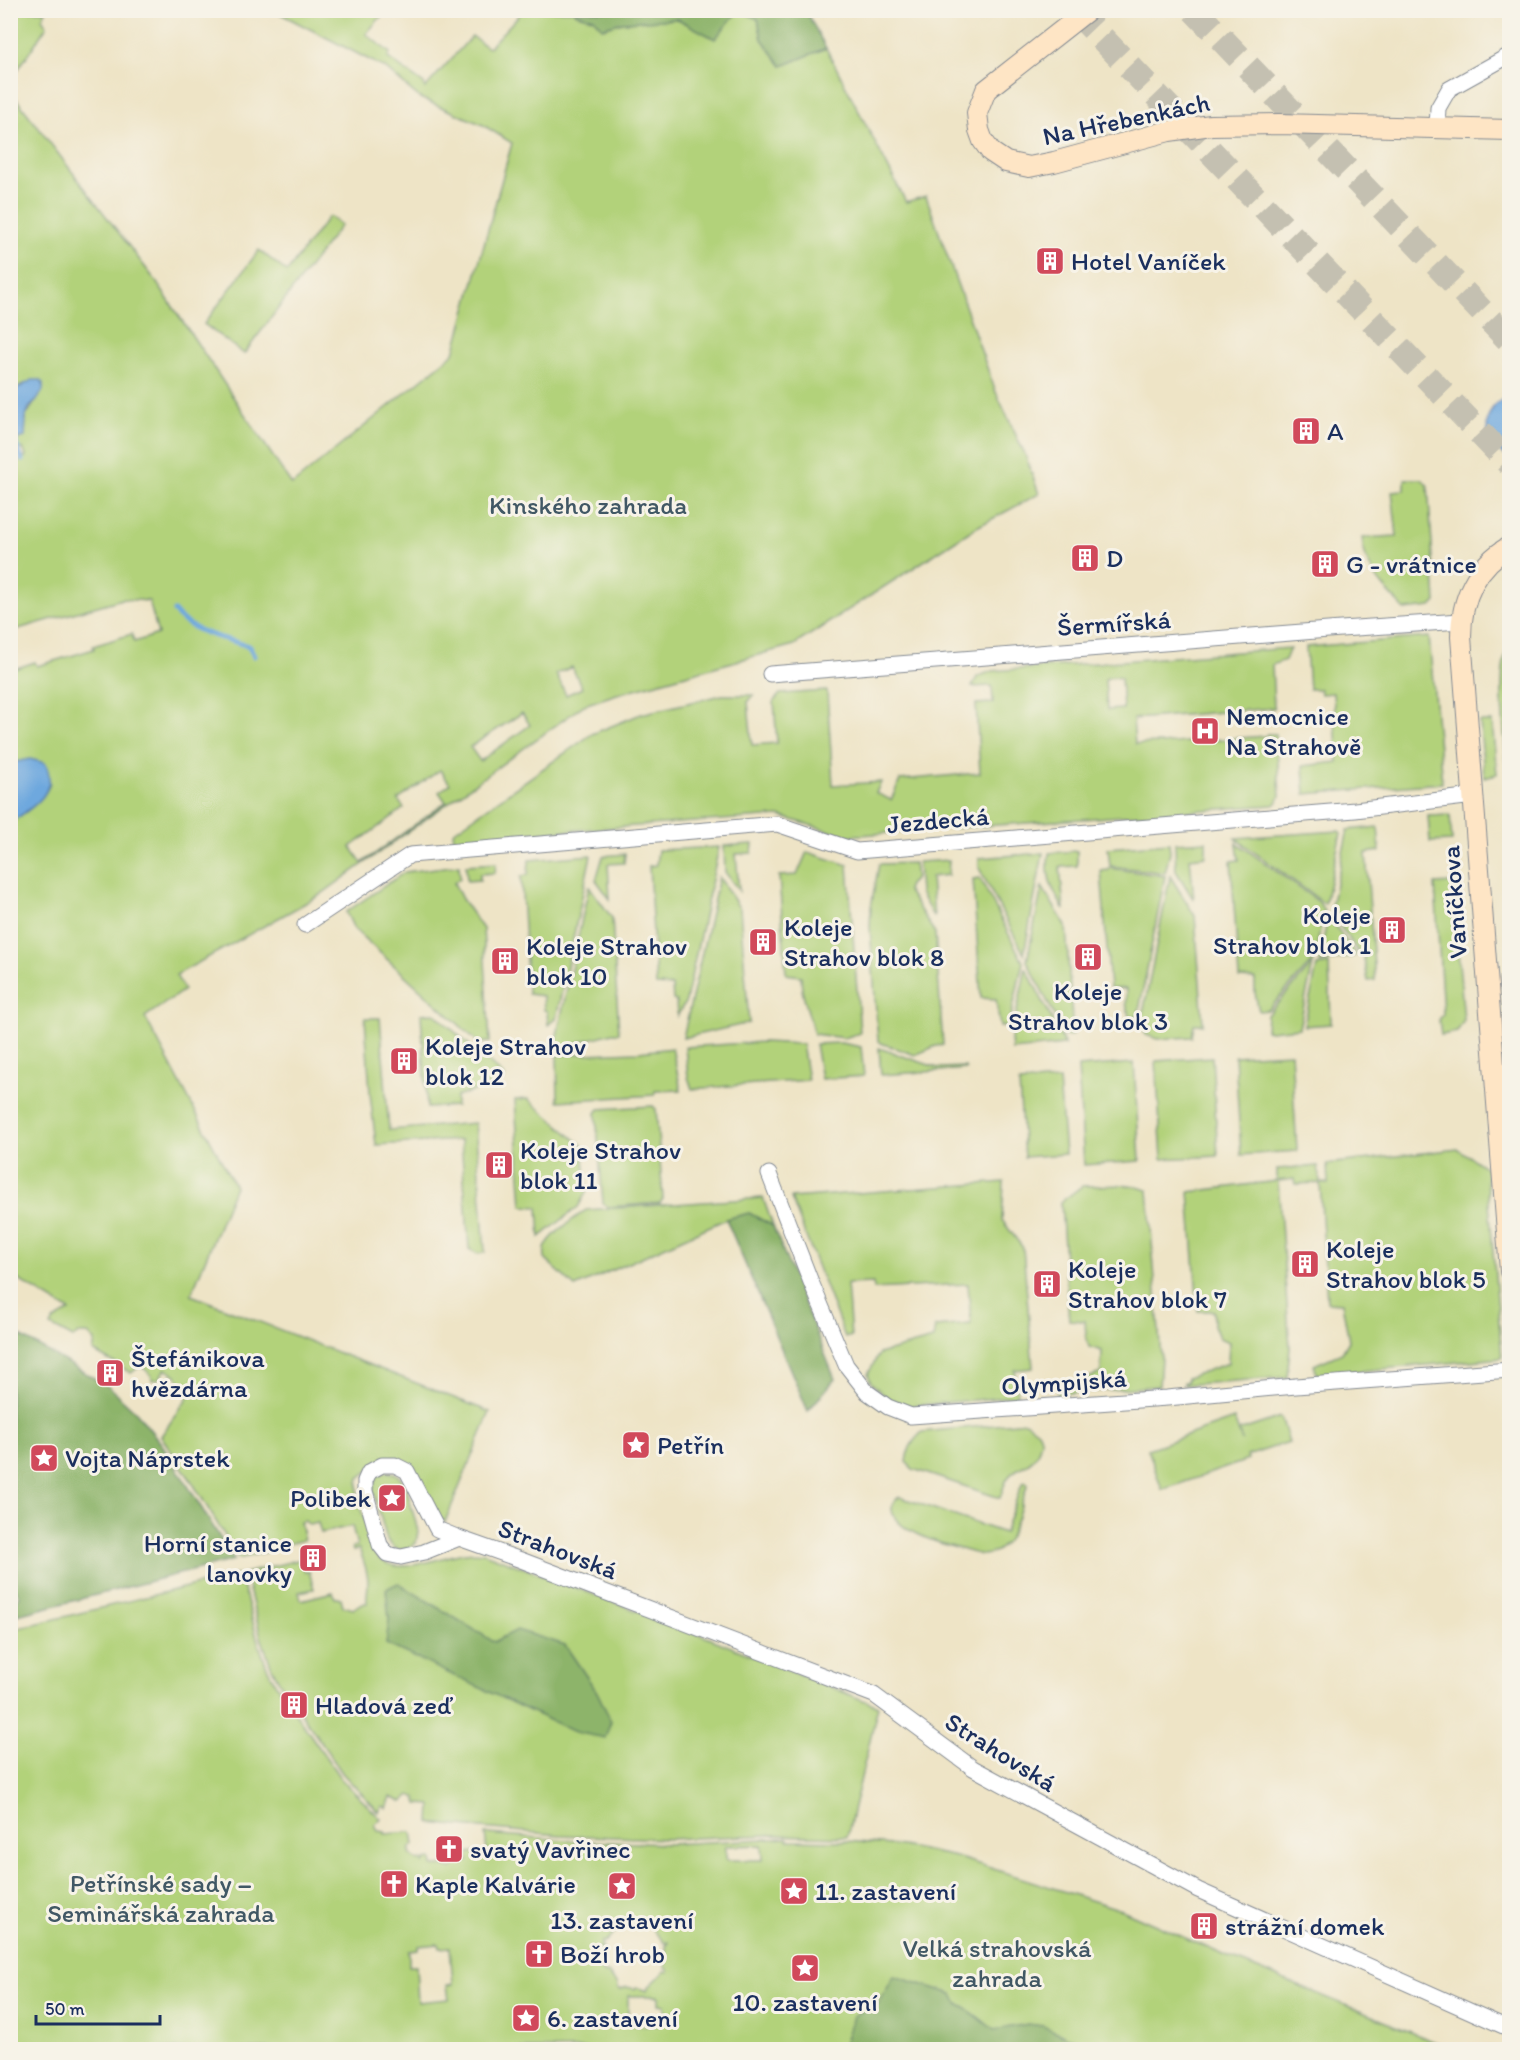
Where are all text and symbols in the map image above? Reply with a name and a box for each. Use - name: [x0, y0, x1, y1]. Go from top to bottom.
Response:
- street label: Na Hřebenkách: [1040, 86, 1212, 152]
- building icon: Hotel Vaníček: [1034, 245, 1066, 277]
- place label: Hotel Vaníček: [1071, 245, 1226, 277]
- building icon: A: [1290, 415, 1322, 447]
- place label: A: [1327, 415, 1344, 447]
- park label: Kinského zahrada: [489, 489, 687, 521]
- building icon: D: [1069, 542, 1101, 574]
- place label: D: [1106, 542, 1123, 574]
- building icon: G - vrátnice: [1309, 548, 1341, 580]
- place label: G - vrátnice: [1346, 548, 1477, 580]
- street label: Šermířská: [1056, 603, 1172, 643]
- place label: Nemocnice Na Strahově: [1226, 700, 1361, 762]
- hospital icon: Nemocnice Na Strahově: [1189, 715, 1221, 747]
- street label: Jezdecká: [886, 800, 991, 840]
- street label: Vaníčkova: [1434, 844, 1474, 960]
- place label: Koleje Strahov blok 1: [1213, 899, 1371, 961]
- place label: Koleje Strahov blok 8: [784, 911, 944, 973]
- building icon: Koleje Strahov blok 1: [1376, 914, 1408, 946]
- building icon: Koleje Strahov blok 8: [747, 926, 779, 958]
- place label: Koleje Strahov blok 10: [526, 930, 687, 992]
- building icon: Koleje Strahov blok 3: [1072, 941, 1104, 973]
- building icon: Koleje Strahov blok 10: [489, 945, 521, 977]
- place label: Koleje Strahov blok 3: [1008, 975, 1168, 1037]
- place label: Koleje Strahov blok 12: [425, 1030, 586, 1092]
- building icon: Koleje Strahov blok 12: [388, 1045, 420, 1077]
- place label: Koleje Strahov blok 11: [520, 1134, 681, 1196]
- building icon: Koleje Strahov blok 11: [483, 1149, 515, 1181]
- place label: Koleje Strahov blok 5: [1326, 1233, 1486, 1295]
- building icon: Koleje Strahov blok 5: [1289, 1248, 1321, 1280]
- place label: Koleje Strahov blok 7: [1068, 1253, 1227, 1315]
- building icon: Koleje Strahov blok 7: [1031, 1268, 1063, 1300]
- place label: Štefánikova hvězdárna: [131, 1342, 265, 1404]
- building icon: Štefánikova hvězdárna: [94, 1357, 126, 1389]
- street label: Olympijská: [1000, 1362, 1128, 1402]
- place icon: Petřín: [620, 1429, 652, 1461]
- place label: Petřín: [657, 1429, 724, 1461]
- place icon: Vojta Náprstek: [28, 1442, 60, 1474]
- place label: Vojta Náprstek: [65, 1442, 230, 1474]
- place label: Polibek: [290, 1482, 372, 1514]
- place icon: Polibek: [376, 1482, 408, 1514]
- street label: Strahovská: [494, 1512, 623, 1587]
- place label: Horní stanice lanovky: [144, 1527, 292, 1589]
- building icon: Horní stanice lanovky: [297, 1542, 329, 1574]
- building icon: Hladová zeď: [278, 1689, 310, 1721]
- place label: Hladová zeď: [315, 1689, 454, 1721]
- street label: Strahovská: [939, 1705, 1063, 1799]
- church icon: svatý Vavřinec: [433, 1833, 465, 1865]
- place label: svatý Vavřinec: [470, 1833, 631, 1865]
- park label: Petřínské sady – Seminářská zahrada: [47, 1867, 275, 1929]
- church icon: Kaple Kalvárie: [378, 1868, 410, 1900]
- place label: Kaple Kalvárie: [415, 1868, 576, 1900]
- place icon: 13. zastavení: [606, 1870, 638, 1902]
- place icon: 11. zastavení: [778, 1875, 810, 1907]
- place label: 11. zastavení: [815, 1875, 957, 1907]
- place label: 13. zastavení: [550, 1904, 694, 1936]
- building icon: strážní domek: [1188, 1910, 1220, 1942]
- place label: strážní domek: [1225, 1910, 1385, 1942]
- park label: Velká strahovská zahrada: [902, 1932, 1092, 1994]
- church icon: Boží hrob: [523, 1938, 555, 1970]
- place label: Boží hrob: [560, 1938, 665, 1970]
- place icon: 10. zastavení: [789, 1952, 821, 1984]
- place label: 10. zastavení: [732, 1986, 878, 2018]
- scale bar: [36, 1988, 160, 2026]
- text: 50 m: [45, 1998, 85, 2020]
- place icon: 6. zastavení: [510, 2002, 542, 2034]
- place label: 6. zastavení: [547, 2002, 678, 2034]

